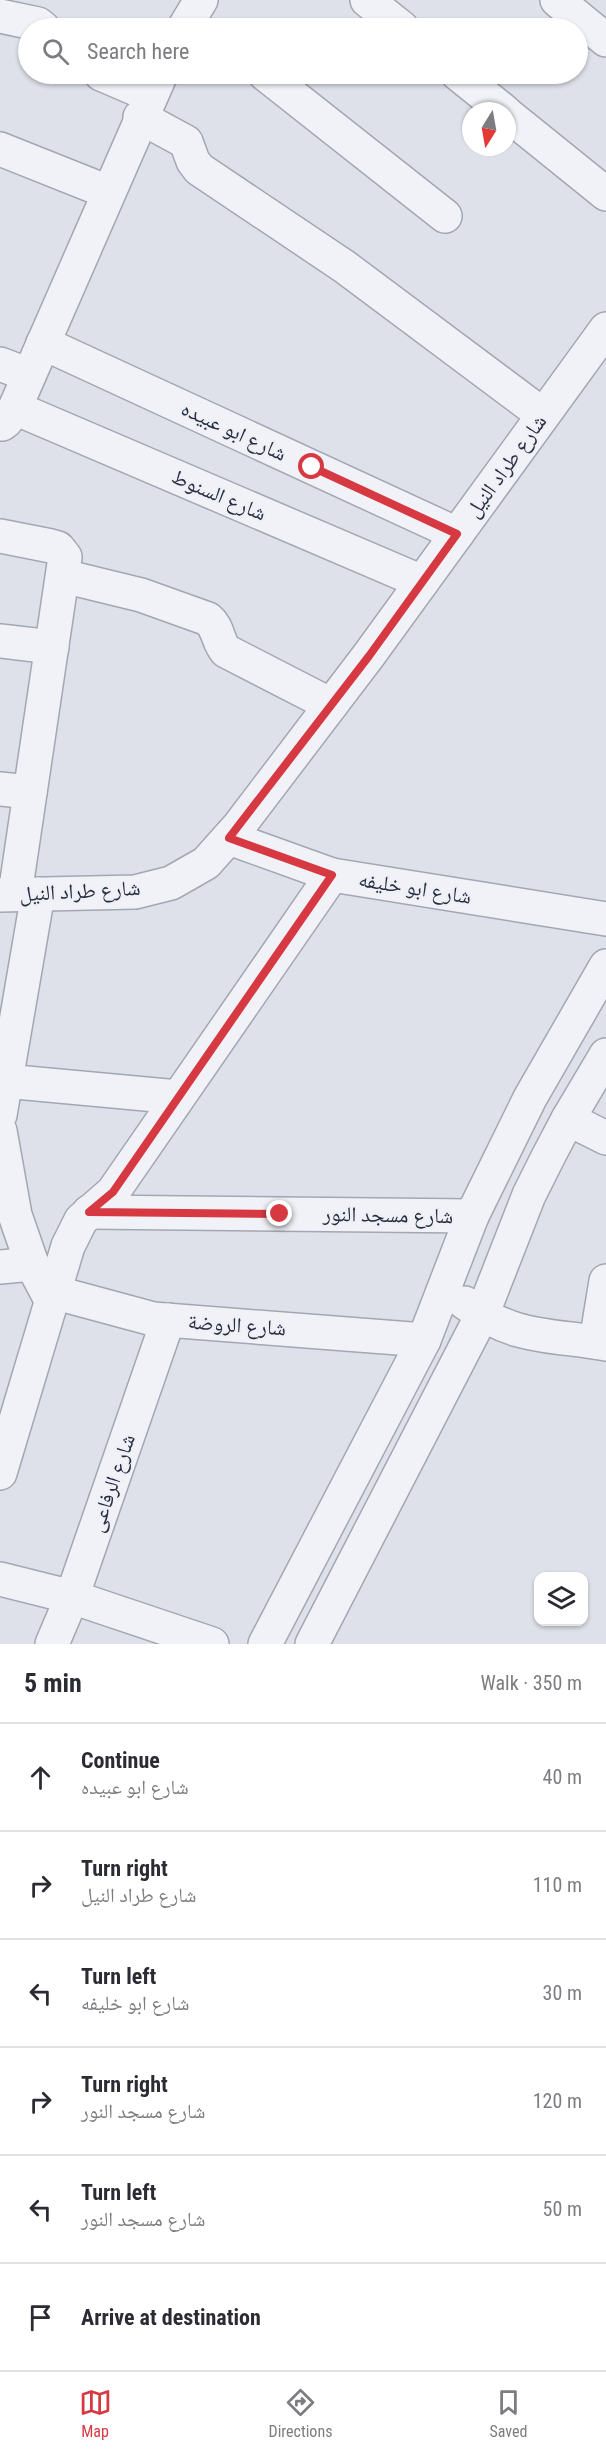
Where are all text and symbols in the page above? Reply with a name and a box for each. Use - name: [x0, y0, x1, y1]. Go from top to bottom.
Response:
- search box: [18, 18, 588, 84]
- icon: search: [39, 35, 72, 68]
- text: Search here: [87, 39, 189, 64]
- north arrow: [462, 102, 516, 156]
- street label: شارع ابو عبيده: [177, 396, 290, 467]
- street label: شارع طراد النيل: [461, 410, 552, 523]
- route start: [298, 453, 324, 479]
- street label: شارع السنوط: [168, 464, 270, 527]
- street label: شارع ابو خليفه: [357, 867, 473, 910]
- street label: شارع طراد النيل: [19, 876, 141, 907]
- route end: [266, 1200, 292, 1226]
- street label: شارع مسجد النور: [322, 1202, 453, 1229]
- street label: شارع الروضة: [187, 1310, 287, 1341]
- street label: شارع الرفاعى: [84, 1431, 141, 1535]
- map controls: [534, 1572, 588, 1626]
- button: layers: [534, 1572, 588, 1626]
- text: 5 min: [24, 1668, 82, 1698]
- text: Walk · 350 m: [481, 1671, 582, 1695]
- text: Continue: [81, 1748, 160, 1773]
- icon: ahead: [24, 1761, 57, 1794]
- text: 40 m: [543, 1765, 582, 1789]
- text: شارع ابو عبيده: [81, 1775, 189, 1799]
- text: Turn right: [81, 1856, 168, 1881]
- icon: right: [24, 1869, 57, 1902]
- text: 110 m: [533, 1873, 582, 1897]
- text: شارع طراد النيل: [81, 1883, 196, 1907]
- text: Turn left: [81, 1964, 156, 1989]
- icon: left: [24, 1977, 57, 2010]
- text: 30 m: [543, 1981, 582, 2005]
- text: شارع ابو خليفه: [81, 1991, 189, 2015]
- text: Turn right: [81, 2072, 168, 2097]
- icon: right: [24, 2085, 57, 2118]
- text: 120 m: [533, 2089, 582, 2113]
- text: شارع مسجد النور: [81, 2099, 205, 2123]
- text: Turn left: [81, 2180, 156, 2205]
- icon: left: [24, 2193, 57, 2226]
- text: 50 m: [543, 2197, 582, 2221]
- text: شارع مسجد النور: [81, 2207, 205, 2231]
- icon: arrive: [24, 2301, 57, 2334]
- text: Arrive at destination: [81, 2305, 261, 2330]
- tab: Map: [79, 2386, 112, 2441]
- tab: Directions: [269, 2386, 332, 2441]
- tab: Saved: [489, 2386, 527, 2441]

